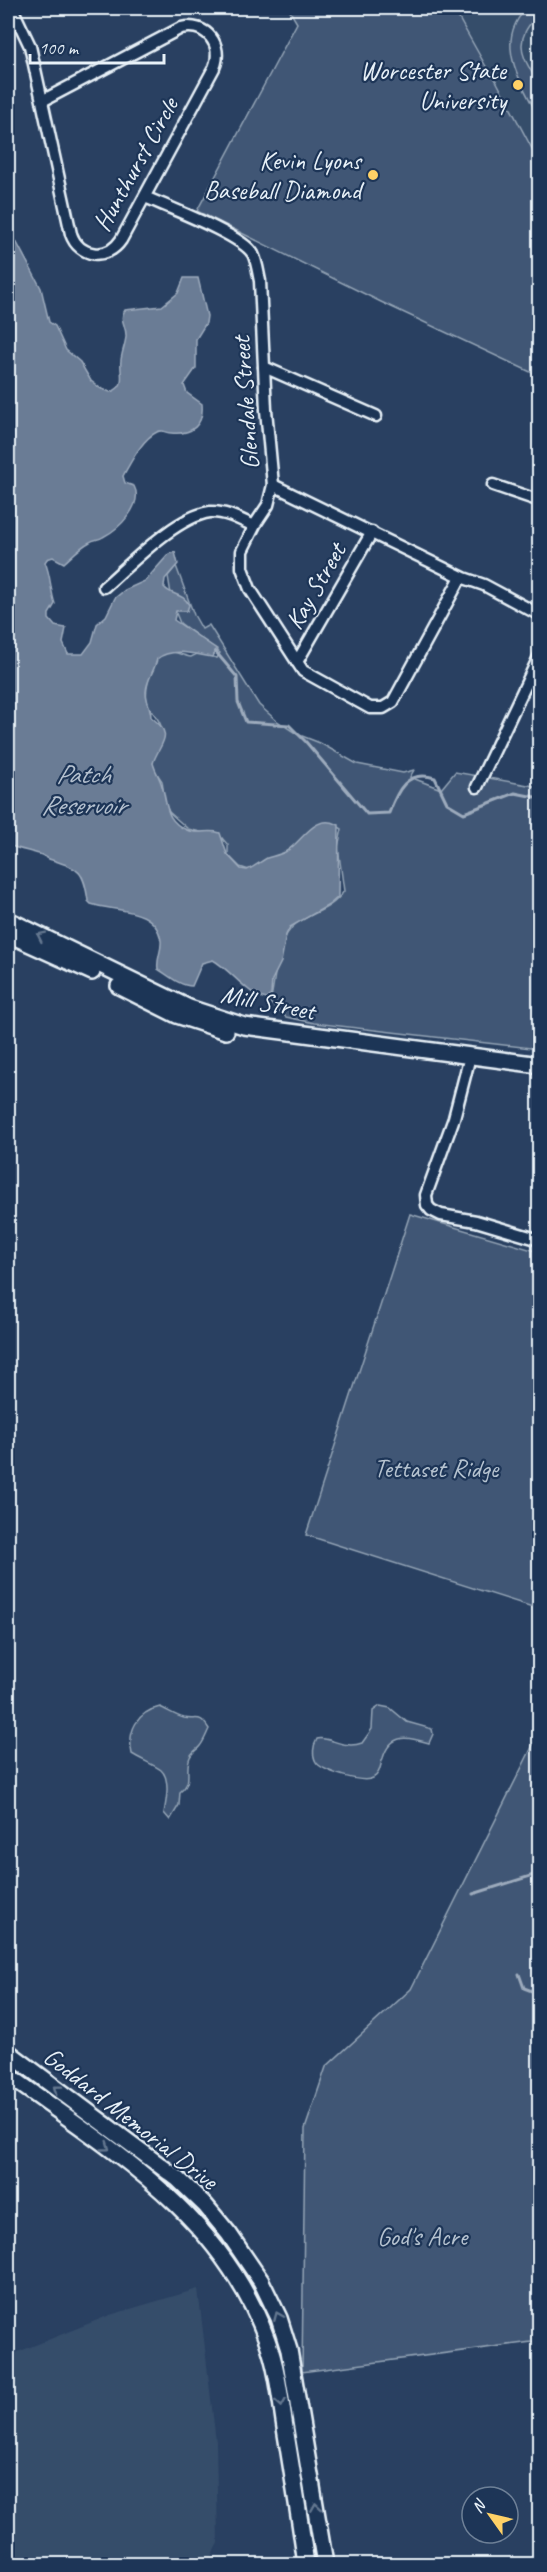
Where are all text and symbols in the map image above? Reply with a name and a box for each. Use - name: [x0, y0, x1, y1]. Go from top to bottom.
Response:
- scale bar: [30, 27, 164, 65]
- text: 100 m: [39, 37, 80, 59]
- place label: Worcester State University: [360, 54, 508, 117]
- marker: Worcester State University: [511, 78, 525, 92]
- street label: Hunthurst Circle: [85, 89, 187, 237]
- place label: Kevin Lyons Baseball Diamond: [204, 144, 365, 207]
- marker: Kevin Lyons Baseball Diamond: [366, 168, 380, 182]
- street label: Glendale Street: [224, 333, 267, 471]
- street label: Kay Street: [278, 535, 354, 635]
- water label: Patch Reservoir: [41, 757, 130, 822]
- one-way arrow: [36, 932, 47, 944]
- street label: Mill Street: [218, 977, 320, 1028]
- park label: Tettaset Ridge: [374, 1452, 500, 1485]
- street label: Goddard Memorial Drive: [37, 2040, 226, 2198]
- one-way arrow: [53, 2086, 64, 2097]
- one-way arrow: [99, 2139, 110, 2150]
- park label: God's Acre: [377, 2220, 470, 2253]
- one-way arrow: [273, 2311, 285, 2322]
- one-way arrow: [275, 2398, 287, 2407]
- north arrow: [460, 2485, 520, 2545]
- text: N: [467, 2495, 491, 2517]
- one-way arrow: [310, 2502, 322, 2511]

